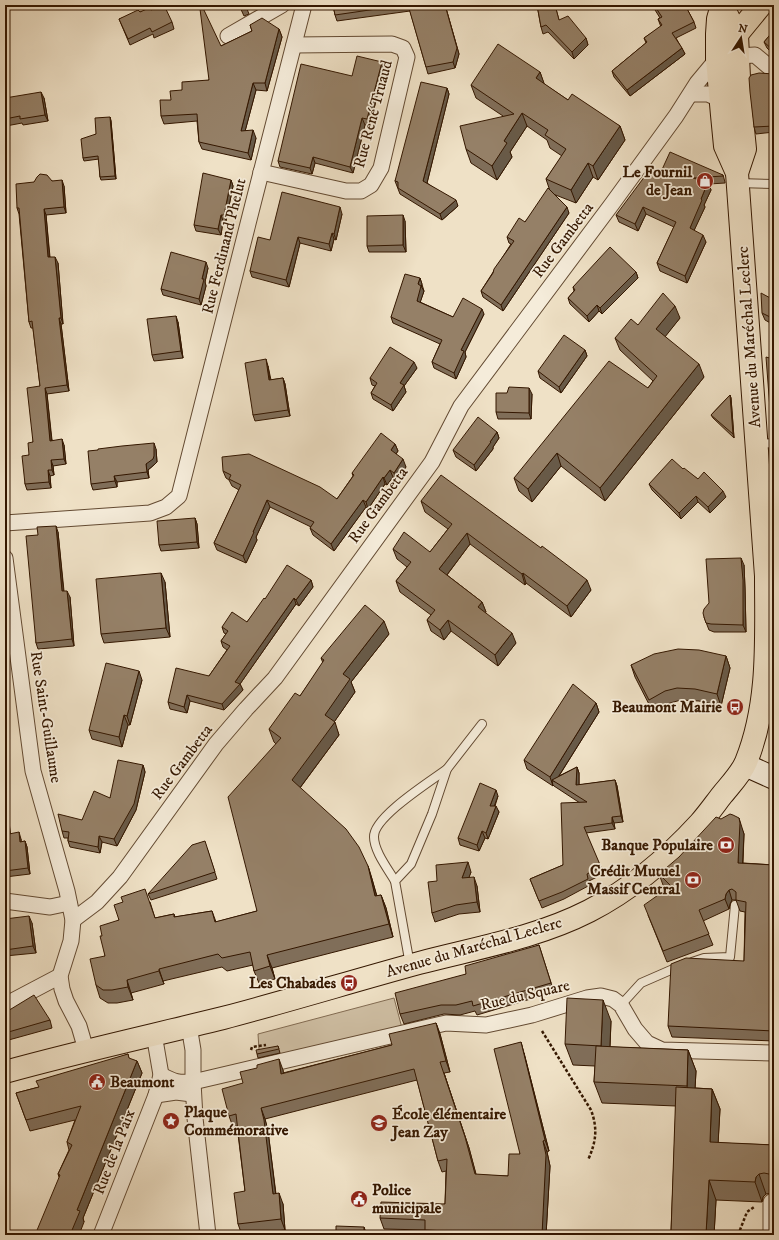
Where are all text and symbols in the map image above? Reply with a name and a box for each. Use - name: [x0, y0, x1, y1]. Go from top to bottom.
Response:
- north arrow: [721, 18, 761, 58]
- text: N: [737, 21, 749, 37]
- street label: Rue René Truaud: [349, 58, 397, 170]
- place label: Le Fournil de Jean: [622, 162, 693, 200]
- shop icon: Le Fournil de Jean: [695, 171, 715, 191]
- street label: Rue Ferdinand Phelut: [197, 176, 251, 316]
- street label: Rue Gambetta: [528, 198, 598, 282]
- street label: Avenue du Maréchal Leclerc: [733, 245, 765, 429]
- street label: Rue Gambetta: [344, 463, 413, 547]
- street label: Rue Saint-Guillaume: [26, 650, 66, 785]
- place label: Beaumont Mairie: [612, 697, 722, 717]
- bus stop icon: Beaumont Mairie: [725, 697, 745, 717]
- street label: Rue Gambetta: [147, 720, 217, 804]
- place label: Banque Populaire: [601, 835, 713, 856]
- bank icon: Banque Populaire: [716, 835, 736, 855]
- place label: Crédit Mutuel Massif Central: [587, 861, 681, 899]
- bank icon: Crédit Mutuel Massif Central: [683, 870, 703, 890]
- street label: Avenue du Maréchal Leclerc: [384, 912, 564, 982]
- place label: Les Chabades: [249, 973, 337, 993]
- bus stop icon: Les Chabades: [339, 973, 359, 993]
- street label: Rue du Square: [478, 975, 572, 1015]
- public building icon: Beaumont: [87, 1072, 107, 1092]
- place label: Beaumont: [110, 1072, 175, 1092]
- place label: Plaque Commémorative: [184, 1102, 289, 1140]
- place label: École élémentaire Jean Zay: [390, 1104, 507, 1142]
- street label: Rue de la Paix: [89, 1106, 139, 1197]
- place icon: Plaque Commémorative: [161, 1111, 181, 1131]
- school or university icon: École élémentaire Jean Zay: [369, 1113, 389, 1133]
- place label: Police municipale: [372, 1180, 442, 1218]
- public building icon: Police municipale: [349, 1189, 369, 1209]

